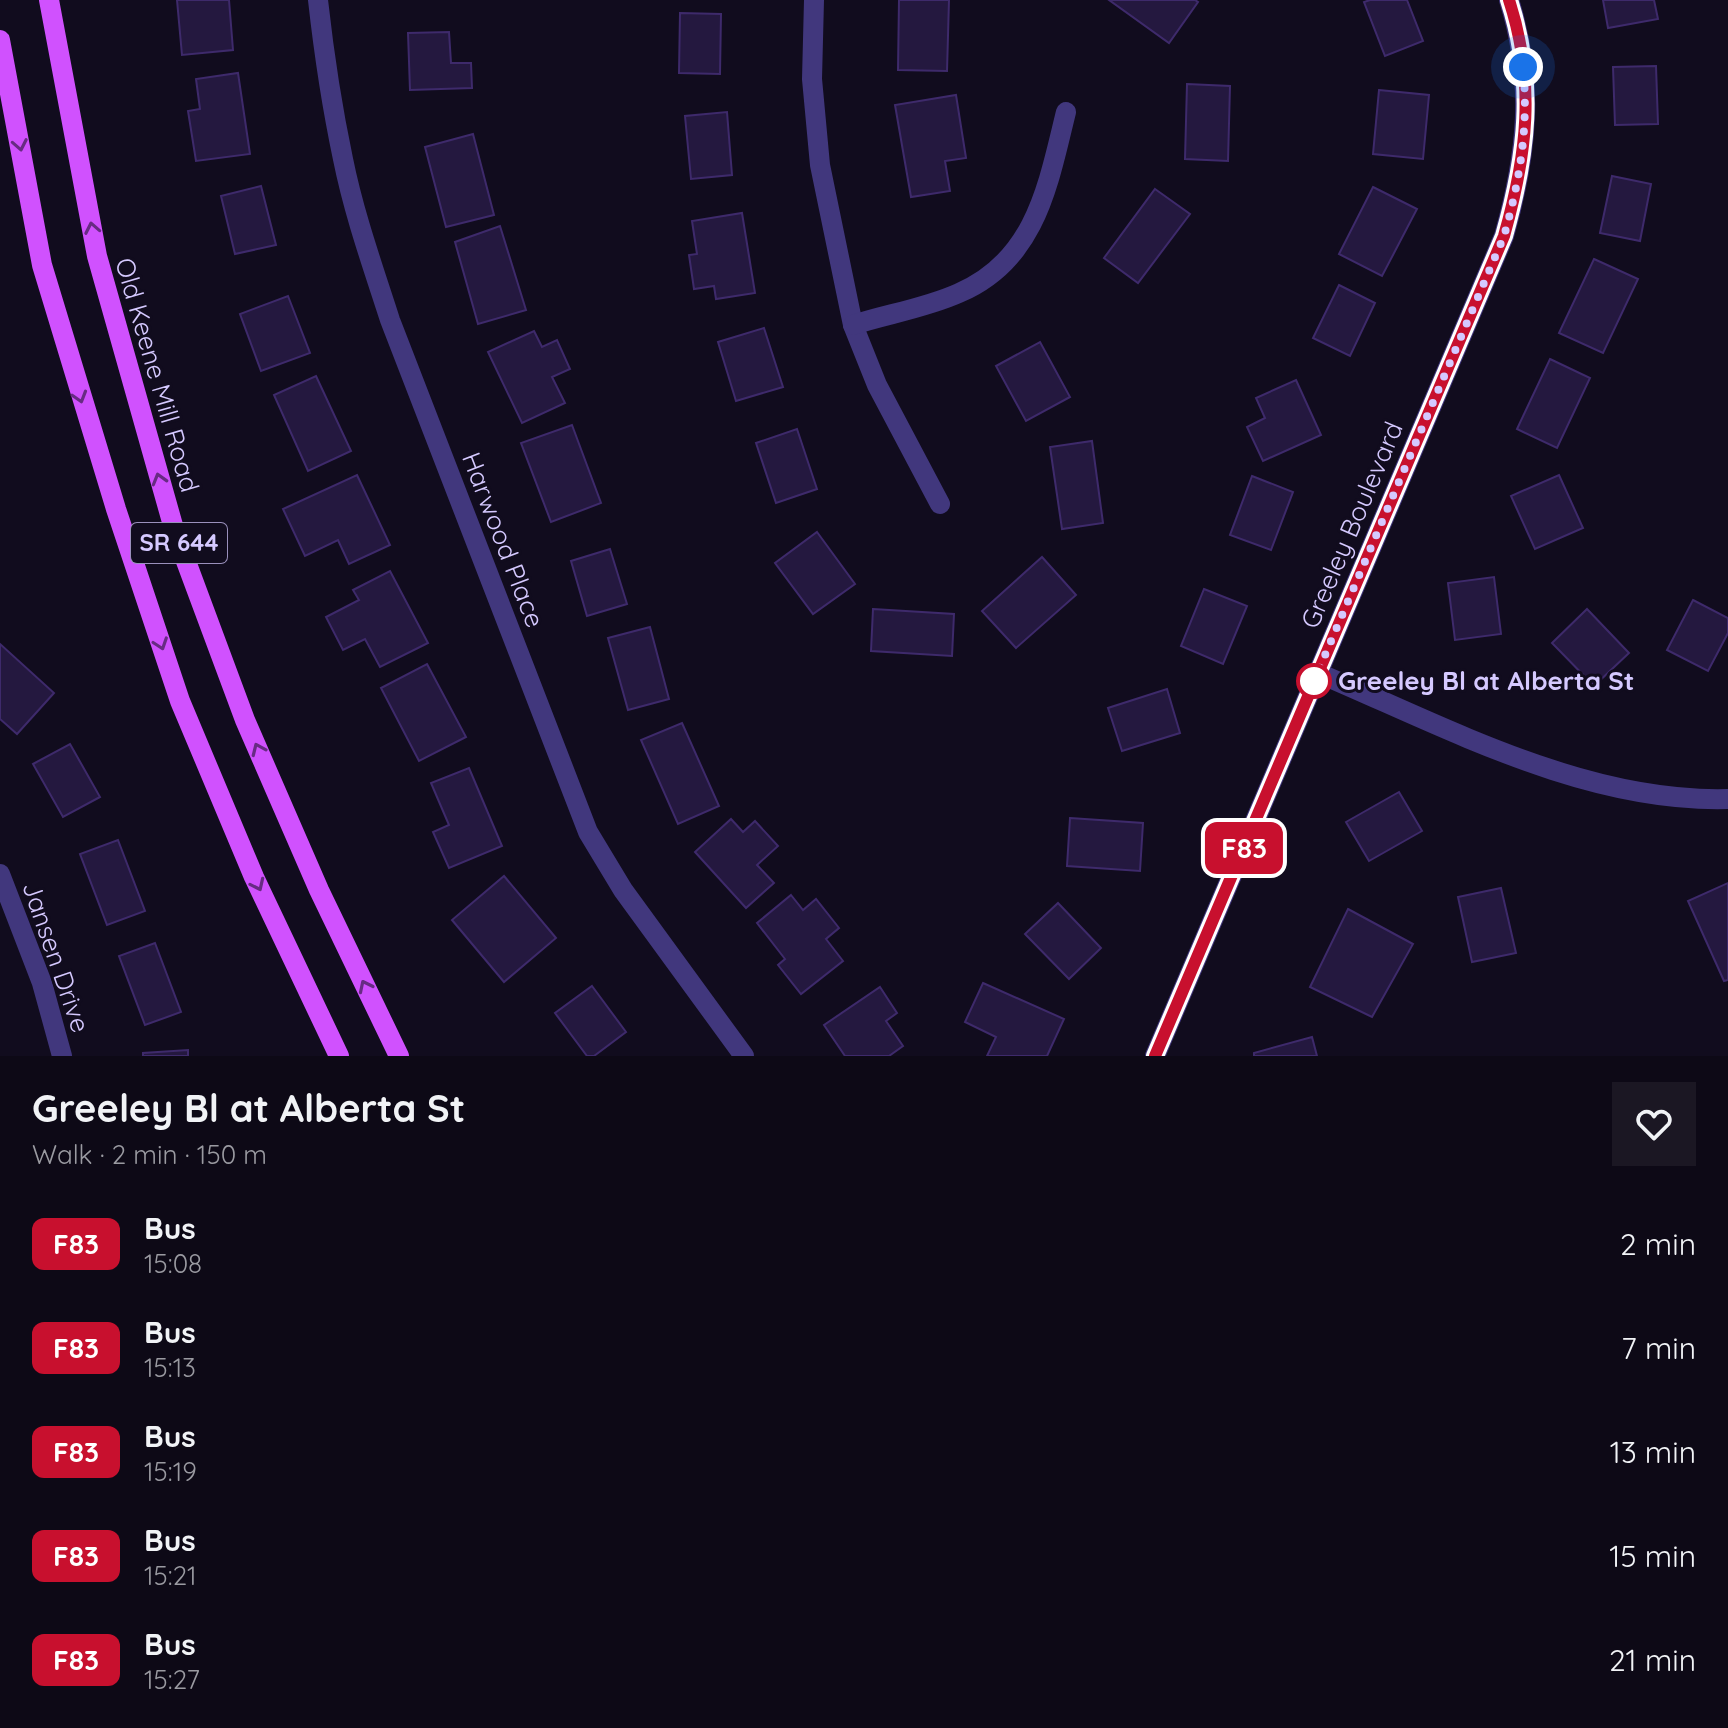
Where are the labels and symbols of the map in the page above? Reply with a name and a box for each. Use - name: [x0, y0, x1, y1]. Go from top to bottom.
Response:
- your location: [1503, 47, 1543, 87]
- one-way arrow: [10, 138, 27, 151]
- one-way arrow: [84, 221, 101, 234]
- street label: Old Keene Mill Road: [108, 254, 207, 496]
- one-way arrow: [71, 389, 87, 403]
- street label: Greeley Boulevard: [1293, 416, 1410, 633]
- street label: Harwood Place: [455, 448, 552, 632]
- one-way arrow: [152, 472, 168, 486]
- road number: SR 644: [131, 523, 227, 563]
- one-way arrow: [151, 636, 167, 650]
- marker: Greeley Bl at Alberta St: [1297, 664, 1331, 698]
- place label: Greeley Bl at Alberta St: [1338, 664, 1634, 697]
- one-way arrow: [251, 743, 267, 757]
- line badge: F83: [1198, 822, 1290, 874]
- street label: Jansen Drive: [15, 877, 98, 1037]
- one-way arrow: [248, 877, 264, 892]
- one-way arrow: [359, 979, 375, 994]

